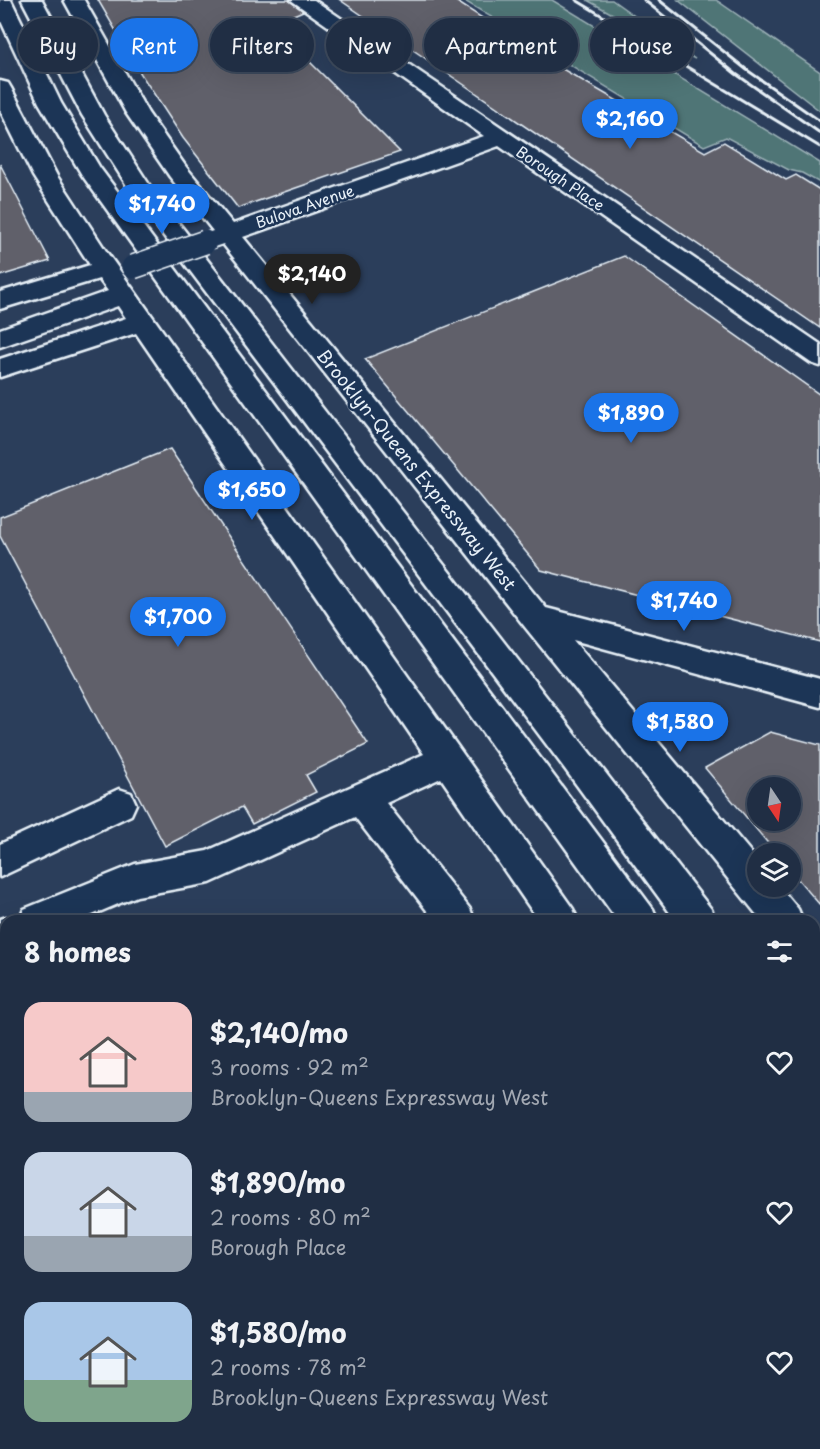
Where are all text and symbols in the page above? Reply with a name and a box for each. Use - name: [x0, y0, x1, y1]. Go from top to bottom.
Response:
- chip: Buy: [18, 18, 98, 72]
- chip: Rent: [110, 18, 198, 72]
- chip: Filters: [210, 18, 314, 72]
- chip: New: [326, 18, 412, 72]
- chip: Apartment: [424, 18, 578, 72]
- chip: House: [590, 18, 694, 72]
- pin: $2,160: [581, 99, 679, 150]
- text: $2,160: [596, 103, 664, 133]
- street label: Borough Place: [512, 140, 610, 216]
- street label: Bulova Avenue: [252, 178, 357, 233]
- pin: $1,740: [113, 184, 211, 235]
- text: $1,740: [128, 188, 196, 218]
- pin: $2,140: [263, 254, 361, 305]
- text: $2,140: [278, 258, 346, 288]
- street label: Brooklyn-Queens Expressway West: [311, 342, 523, 596]
- pin: $1,890: [582, 393, 680, 444]
- text: $1,890: [598, 397, 664, 427]
- pin: $1,650: [203, 470, 301, 521]
- text: $1,650: [218, 474, 286, 504]
- pin: $1,740: [635, 581, 733, 632]
- text: $1,740: [650, 585, 718, 615]
- pin: $1,700: [129, 597, 227, 648]
- text: $1,700: [144, 601, 212, 631]
- pin: $1,580: [631, 702, 729, 753]
- text: $1,580: [646, 706, 714, 736]
- north arrow: [747, 777, 801, 831]
- map controls: [747, 777, 801, 897]
- button: layers: [747, 843, 801, 897]
- text: 8 homes: [24, 932, 131, 971]
- icon: filters: [763, 935, 796, 968]
- text: $2,140/mo: [210, 1013, 348, 1052]
- icon: home: [72, 1026, 144, 1098]
- icon: heart: [763, 1046, 796, 1079]
- text: 3 rooms · 92 m²: [210, 1052, 369, 1082]
- text: Brooklyn-Queens Expressway West: [210, 1082, 548, 1112]
- text: $1,890/mo: [210, 1163, 345, 1202]
- icon: home: [72, 1176, 144, 1248]
- icon: heart: [763, 1196, 796, 1229]
- text: 2 rooms · 80 m²: [210, 1202, 371, 1232]
- text: Borough Place: [210, 1232, 346, 1262]
- text: $1,580/mo: [210, 1313, 347, 1352]
- icon: home: [72, 1326, 144, 1398]
- icon: heart: [763, 1346, 796, 1379]
- text: 2 rooms · 78 m²: [210, 1352, 367, 1382]
- text: Brooklyn-Queens Expressway West: [210, 1382, 548, 1412]

